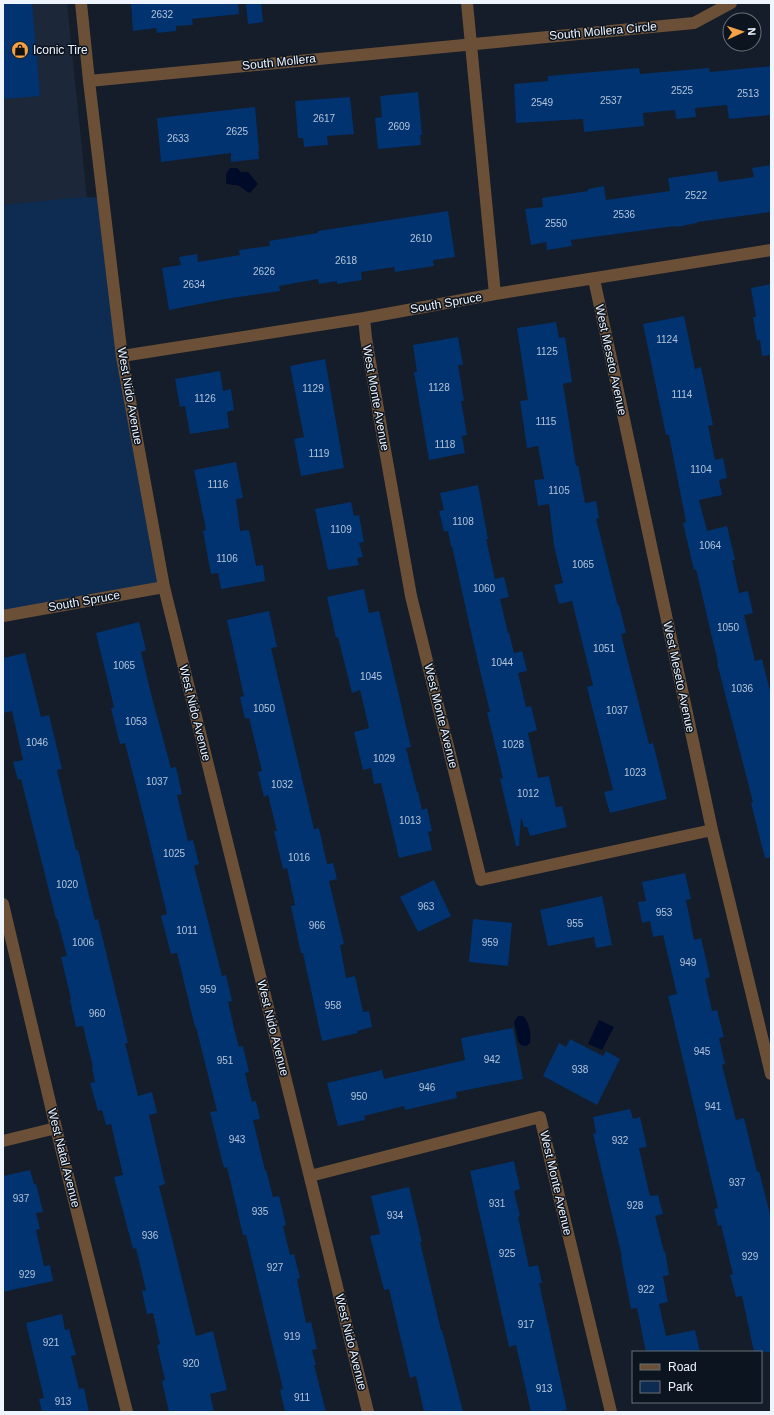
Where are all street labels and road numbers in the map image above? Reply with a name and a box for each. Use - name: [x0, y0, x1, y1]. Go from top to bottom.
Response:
- street label: South Mollera Circle: [549, 19, 658, 43]
- street label: South Mollera: [241, 51, 317, 73]
- street label: South Spruce: [409, 290, 483, 316]
- street label: West Meseto Avenue: [592, 303, 630, 417]
- street label: West Monte Avenue: [360, 344, 392, 452]
- street label: West Nido Avenue: [115, 346, 145, 446]
- street label: South Spruce: [47, 588, 121, 614]
- street label: West Meseto Avenue: [660, 620, 698, 734]
- street label: West Monte Avenue: [421, 662, 461, 770]
- street label: West Nido Avenue: [176, 664, 214, 763]
- street label: West Nido Avenue: [254, 979, 292, 1078]
- street label: West Natal Avenue: [45, 1107, 83, 1209]
- street label: West Monte Avenue: [537, 1129, 575, 1237]
- street label: West Nido Avenue: [332, 1293, 370, 1392]

